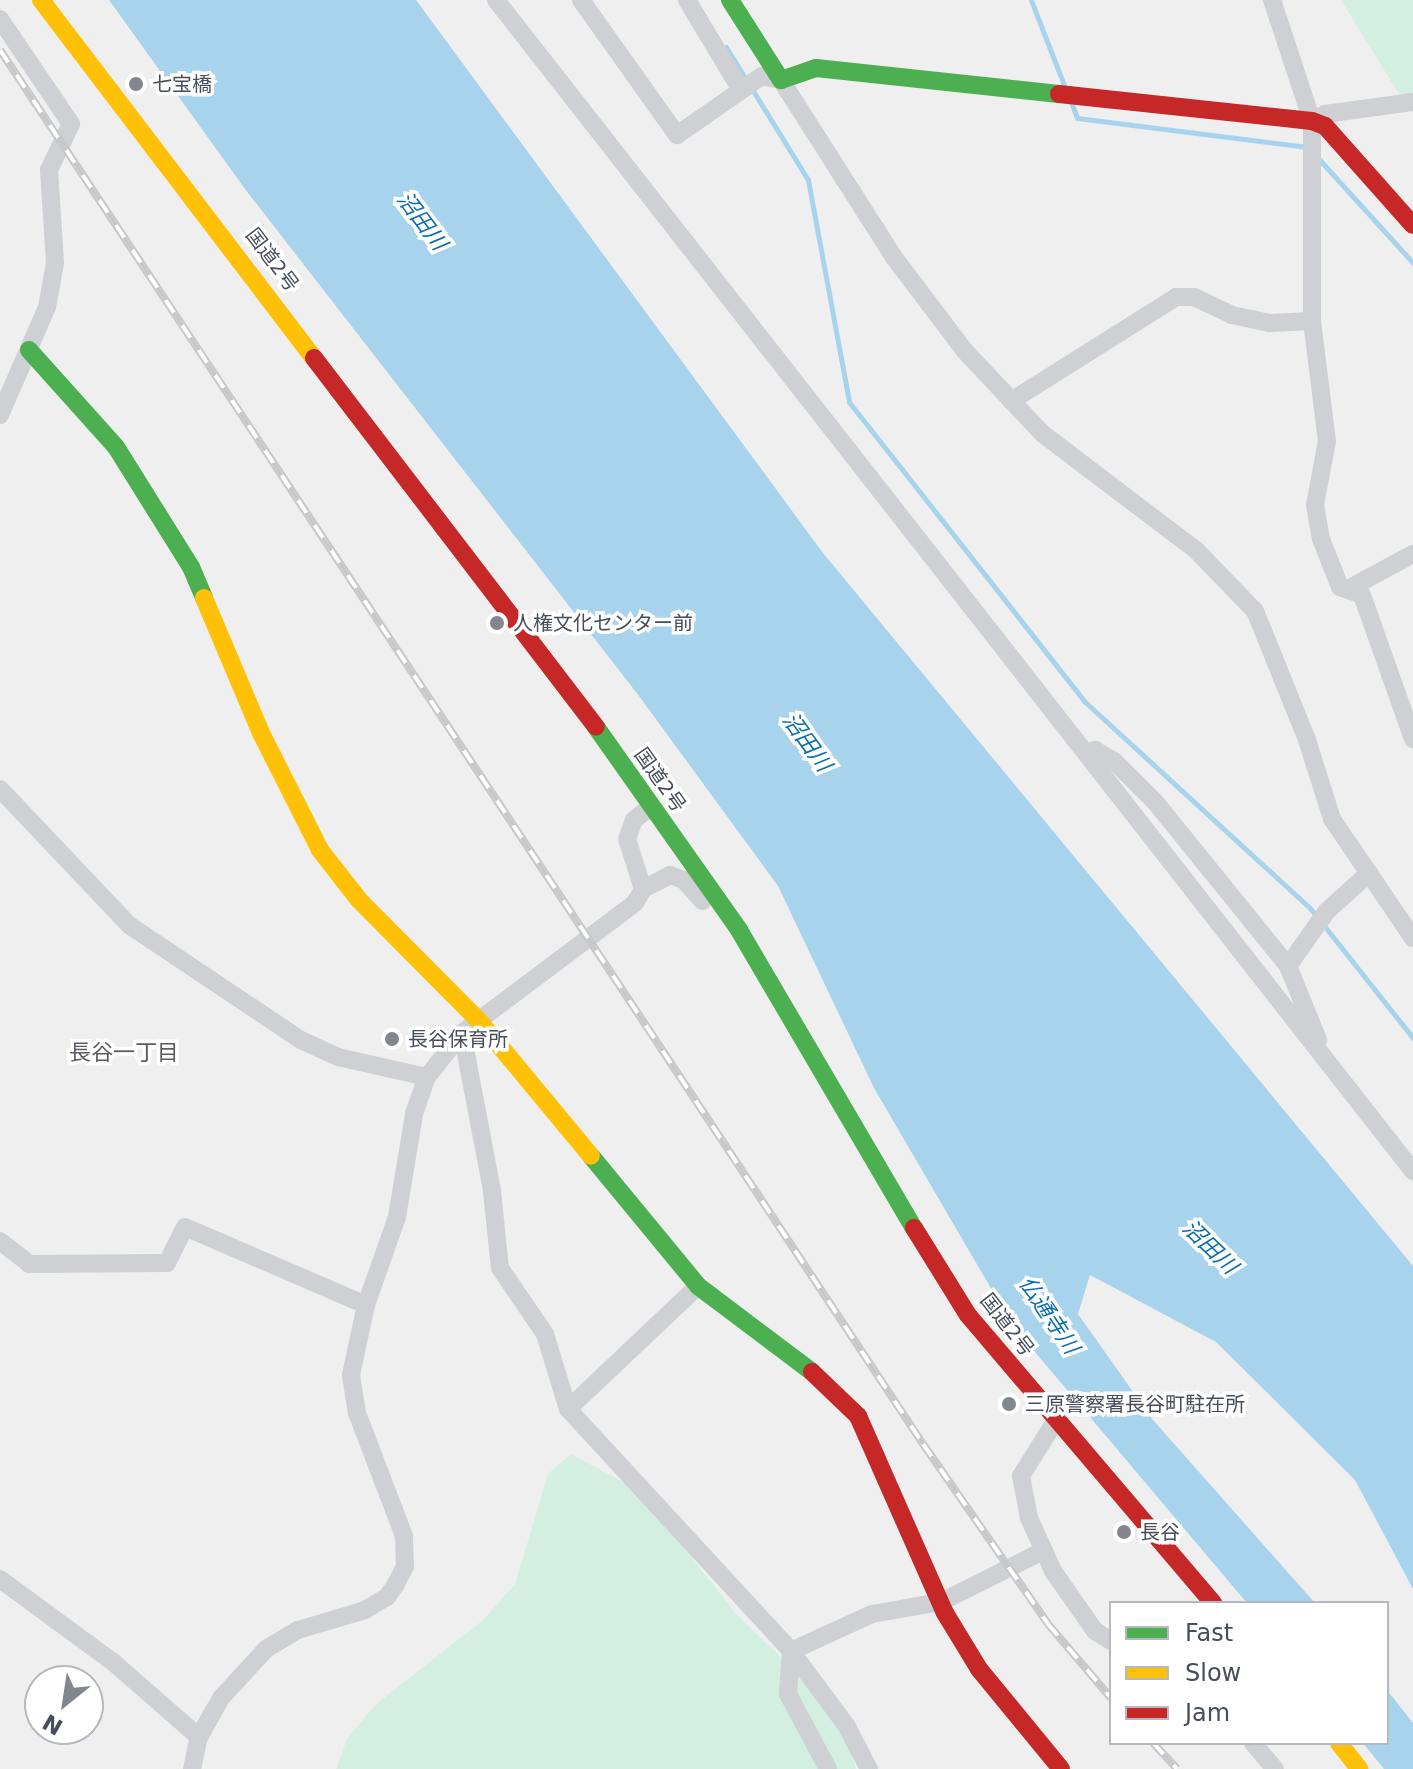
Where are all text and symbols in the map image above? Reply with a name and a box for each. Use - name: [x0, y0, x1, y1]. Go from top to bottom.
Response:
- place label: 七宝橋: [152, 72, 212, 96]
- marker: 七宝橋: [127, 75, 145, 93]
- water label: 沼田川: [392, 187, 452, 255]
- street label: 国道2号: [241, 224, 303, 296]
- place label: 人権文化センター前: [513, 611, 693, 635]
- marker: 人権文化センター前: [488, 614, 506, 632]
- water label: 沼田川: [777, 708, 837, 776]
- street label: 国道2号: [629, 743, 691, 817]
- place label: 長谷保育所: [408, 1027, 508, 1051]
- marker: 長谷保育所: [383, 1030, 401, 1048]
- district label: 長谷一丁目: [69, 1040, 179, 1066]
- water label: 沼田川: [1177, 1215, 1243, 1279]
- water label: 仏通寺川: [1013, 1271, 1085, 1359]
- street label: 国道2号: [975, 1289, 1039, 1361]
- place label: 三原警察署長谷町駐在所: [1025, 1392, 1245, 1416]
- marker: 三原警察署長谷町駐在所: [1000, 1395, 1018, 1413]
- place label: 長谷: [1140, 1520, 1180, 1544]
- marker: 長谷: [1115, 1523, 1133, 1541]
- legend: [1109, 1601, 1389, 1745]
- text: Fast: [1185, 1619, 1233, 1647]
- text: Slow: [1185, 1659, 1241, 1687]
- north arrow: [24, 1665, 104, 1745]
- text: Jam: [1185, 1699, 1230, 1727]
- text: N: [39, 1709, 67, 1740]

